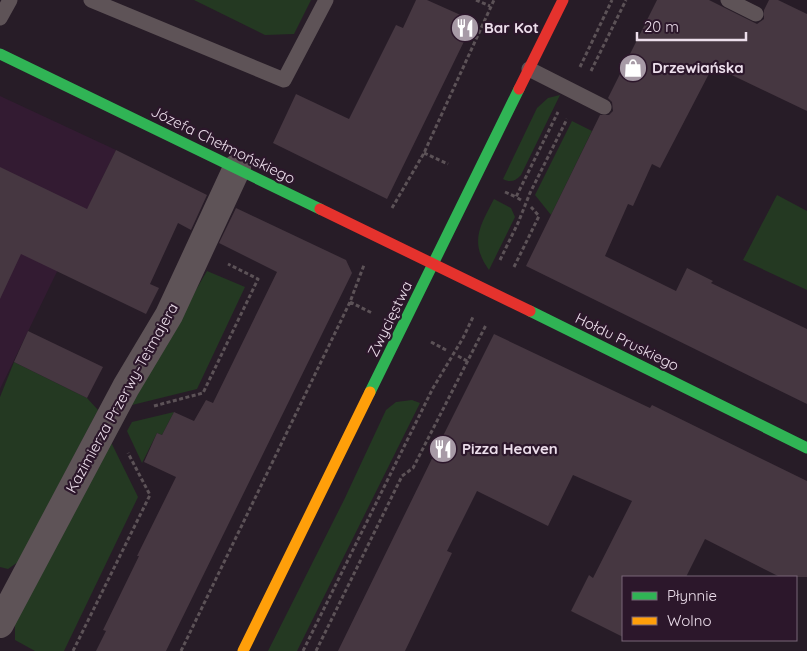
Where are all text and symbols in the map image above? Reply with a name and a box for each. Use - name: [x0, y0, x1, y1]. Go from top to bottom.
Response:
- scale bar: [637, 10, 746, 42]
- restaurant icon: Bar Kot: [450, 13, 480, 43]
- text: 20 m: [644, 17, 679, 36]
- place label: Bar Kot: [484, 18, 539, 37]
- shop icon: Drzewiańska: [618, 53, 648, 83]
- place label: Drzewiańska: [652, 58, 744, 77]
- street label: Józefa Chełmońskiego: [148, 101, 298, 188]
- street label: Zwycięstwa: [363, 278, 416, 360]
- street label: Kazimierza Przerwy-Tetmajera: [61, 299, 182, 496]
- street label: Hołdu Pruskiego: [572, 308, 682, 375]
- restaurant icon: Pizza Heaven: [428, 434, 458, 464]
- place label: Pizza Heaven: [462, 439, 558, 458]
- legend: [622, 576, 797, 641]
- text: Płynnie: [667, 586, 717, 605]
- text: Wolno: [667, 611, 712, 630]

